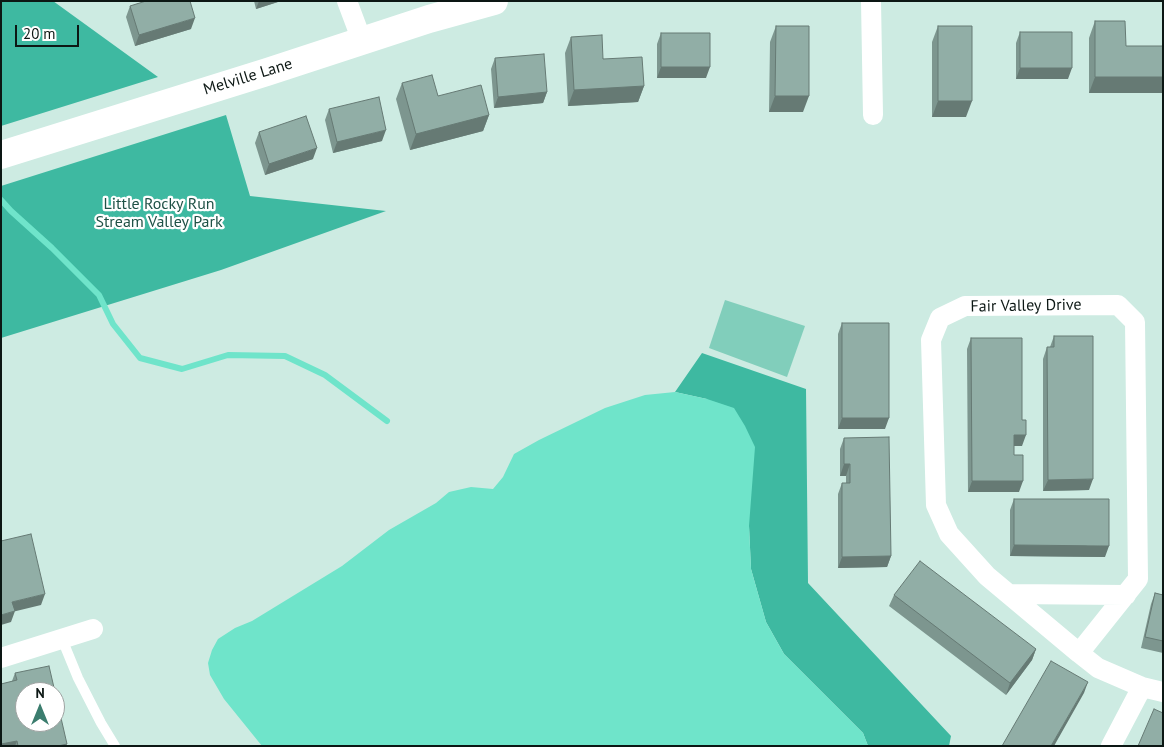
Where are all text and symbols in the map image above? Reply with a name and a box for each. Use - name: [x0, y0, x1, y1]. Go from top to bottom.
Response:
- scale bar: [18, 15, 81, 47]
- text: 20 m: [23, 24, 56, 43]
- street label: Melville Lane: [201, 54, 295, 100]
- park label: Little Rocky Run Stream Valley Park: [95, 194, 223, 232]
- street label: Fair Valley Drive: [970, 295, 1082, 317]
- north arrow: [15, 682, 65, 732]
- text: N: [35, 684, 45, 702]

